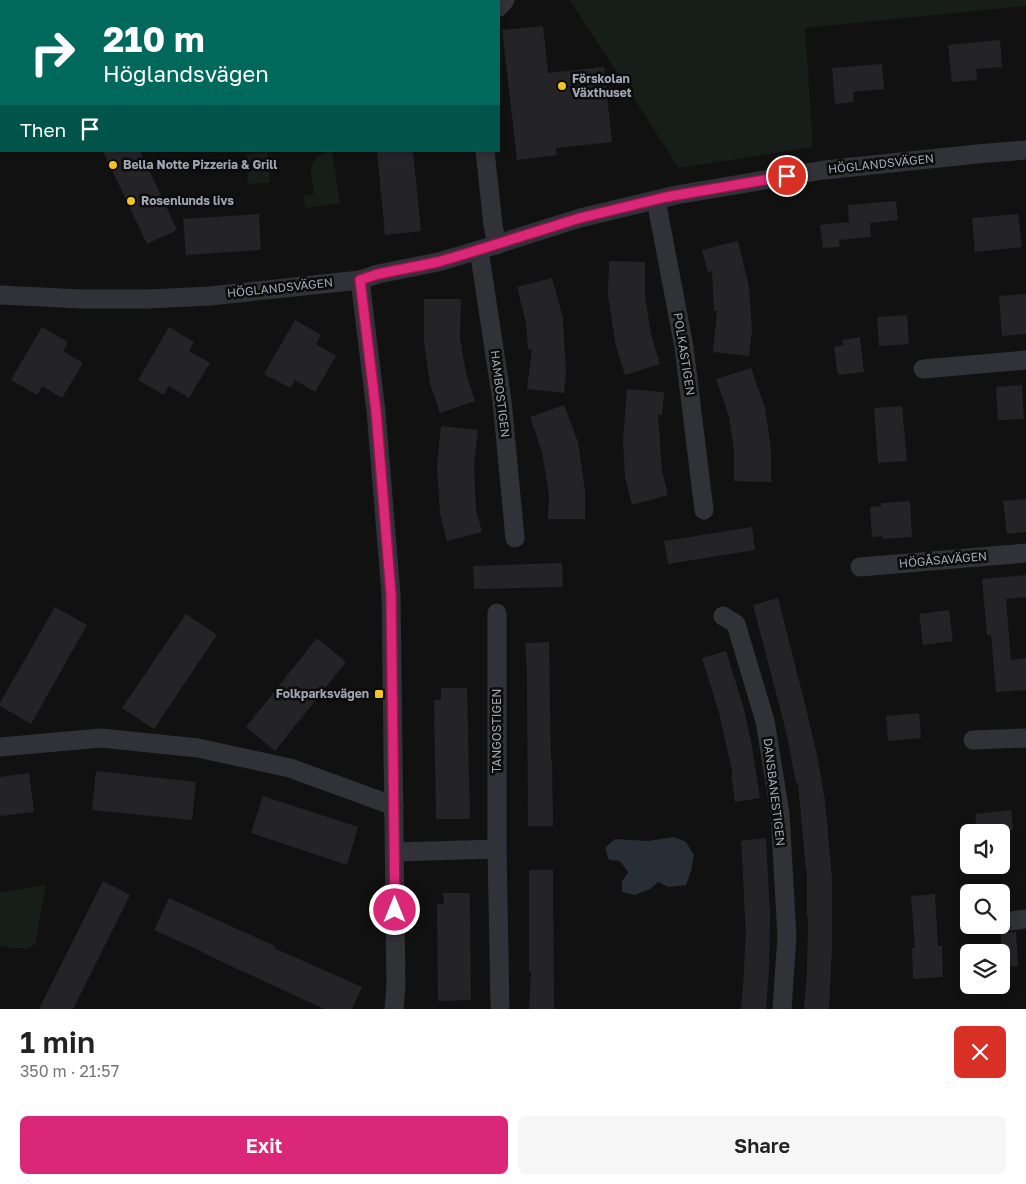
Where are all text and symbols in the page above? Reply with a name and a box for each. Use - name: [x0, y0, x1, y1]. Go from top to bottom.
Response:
- text: 210 m: [103, 18, 205, 60]
- icon: right: [20, 20, 85, 85]
- text: Höglandsvägen: [103, 60, 269, 87]
- place label: Förskolan Växthuset: [572, 71, 632, 100]
- marker: Förskolan Växthuset: [556, 80, 568, 92]
- icon: arrive: [76, 115, 104, 143]
- text: Then: [20, 118, 66, 141]
- street label: HÖGLANDSVÄGEN: [827, 150, 935, 177]
- pin: [766, 155, 808, 197]
- place label: Bella Notte Pizzeria & Grill: [123, 157, 277, 172]
- marker: Bella Notte Pizzeria & Grill: [107, 159, 119, 171]
- icon: arrive: [773, 162, 801, 190]
- place label: Rosenlunds livs: [141, 193, 234, 208]
- marker: Rosenlunds livs: [125, 195, 137, 207]
- street label: HÖGLANDSVÄGEN: [226, 274, 334, 301]
- street label: POLKASTIGEN: [671, 311, 698, 396]
- street label: HAMBOSTIGEN: [488, 349, 513, 439]
- street label: HÖGÅSAVÄGEN: [898, 548, 988, 571]
- place label: Folkparksvägen: [276, 686, 369, 701]
- marker: Folkparksvägen: [373, 688, 385, 700]
- street label: TANGOSTIGEN: [489, 689, 504, 773]
- street label: DANSBANESTIGEN: [760, 737, 789, 847]
- map controls: [960, 824, 1010, 994]
- button: sound: [960, 824, 1010, 874]
- position arrow: [368, 883, 420, 935]
- button: search: [960, 884, 1010, 934]
- button: layers: [960, 944, 1010, 994]
- text: 1 min: [20, 1024, 95, 1060]
- button: close: [954, 1026, 1006, 1078]
- text: 350 m · 21:57: [20, 1061, 119, 1081]
- button: Exit: [20, 1116, 508, 1174]
- button: Share: [518, 1116, 1006, 1174]

